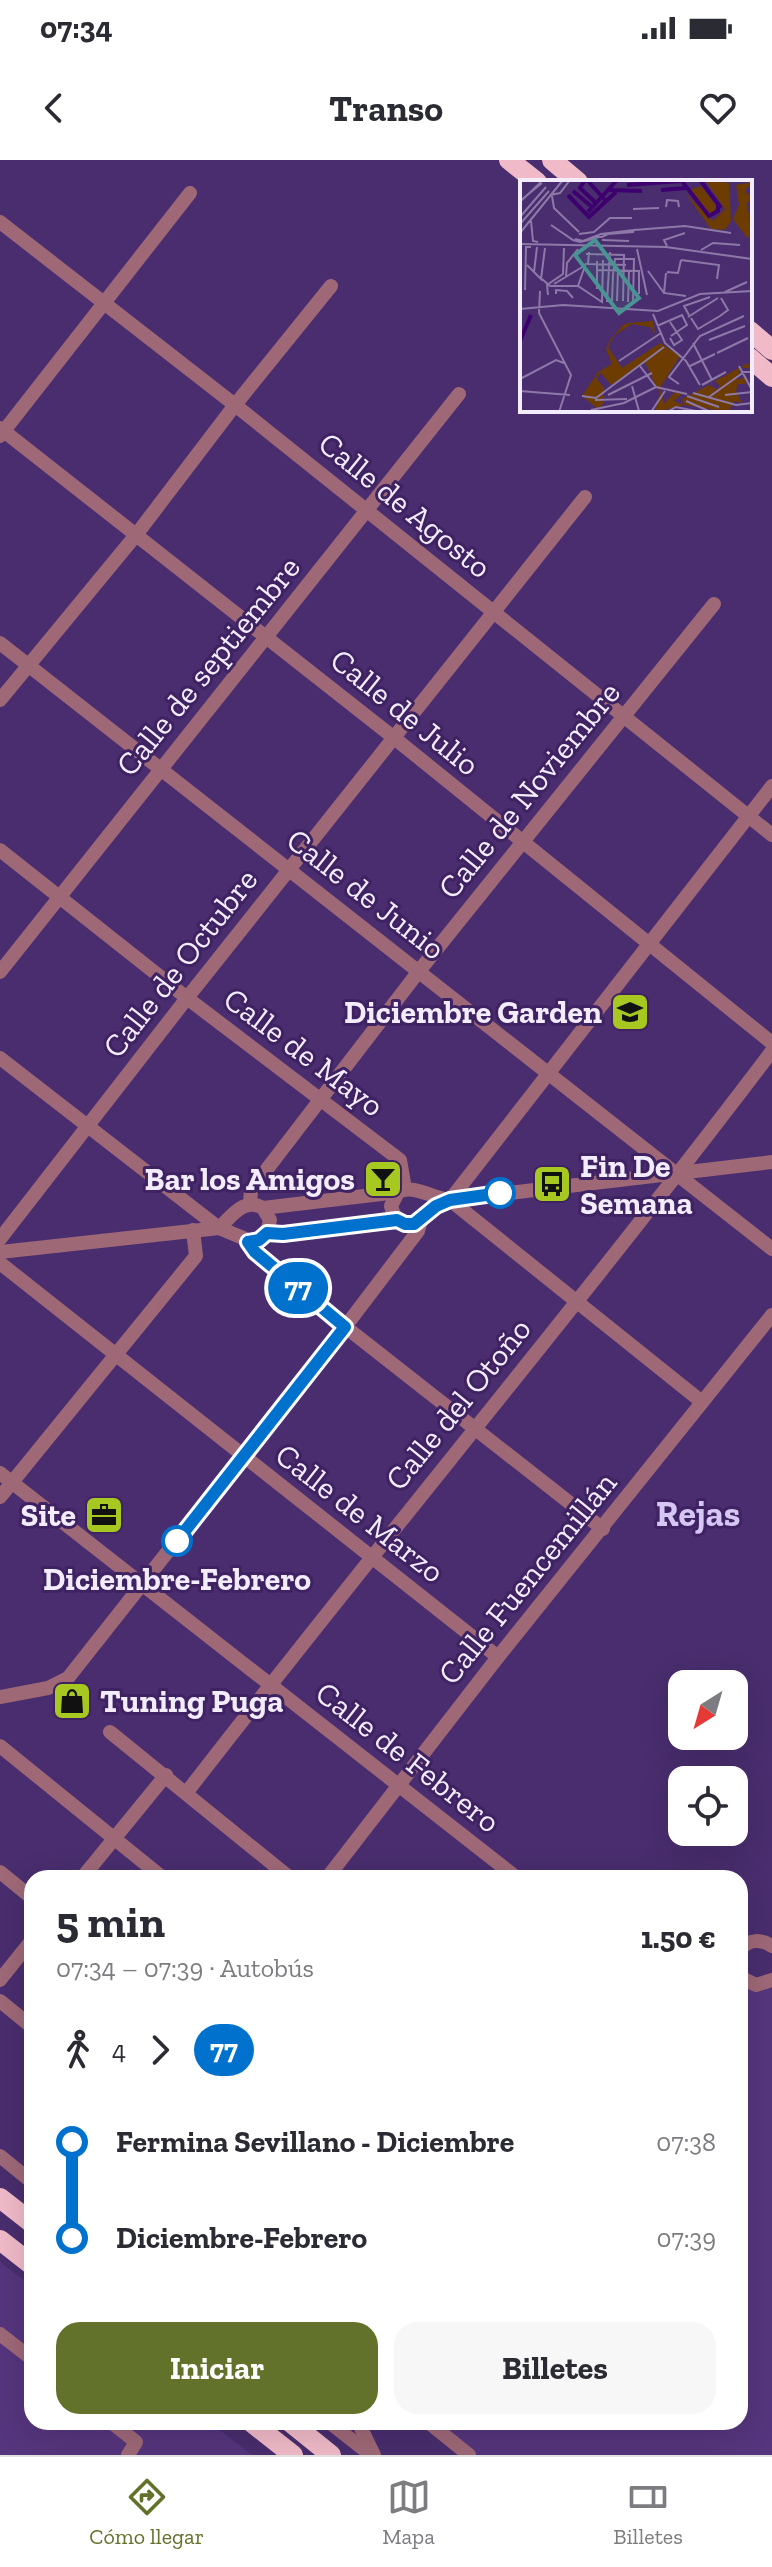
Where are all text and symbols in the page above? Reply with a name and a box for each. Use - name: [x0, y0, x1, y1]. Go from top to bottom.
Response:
- text: 07:34: [40, 10, 113, 46]
- icon: back: [32, 86, 76, 130]
- icon: heart: [696, 86, 740, 130]
- text: Transo: [329, 87, 443, 130]
- inset map: [520, 180, 752, 412]
- street label: Calle de Agosto: [311, 424, 499, 586]
- street label: Calle de septiembre: [108, 549, 308, 783]
- street label: Calle de Julio: [323, 640, 487, 784]
- street label: Calle de Noviembre: [430, 674, 628, 906]
- street label: Calle de Junio: [279, 820, 453, 968]
- street label: Calle de Octubre: [95, 861, 265, 1065]
- street label: Calle de Mayo: [217, 980, 391, 1124]
- school or university icon: Diciembre Garden: [609, 991, 651, 1033]
- place label: Diciembre Garden: [344, 993, 602, 1031]
- place label: Fin De Semana: [580, 1147, 693, 1222]
- bar icon: Bar los Amigos: [362, 1158, 404, 1200]
- place label: Bar los Amigos: [145, 1160, 355, 1198]
- bus stop icon: Fin De Semana: [531, 1163, 573, 1205]
- unlabelled marker: [485, 1178, 515, 1208]
- line badge: 77: [262, 1262, 334, 1314]
- text: 77: [284, 1271, 312, 1304]
- street label: Calle del Otoño: [377, 1310, 539, 1498]
- street label: Calle de Marzo: [268, 1435, 452, 1591]
- street label: Calle Fuencemillán: [430, 1464, 625, 1692]
- district label: Rejas: [656, 1492, 740, 1535]
- office icon: Site: [83, 1494, 125, 1536]
- place label: Site: [20, 1496, 76, 1534]
- marker: Diciembre-Febrero: [162, 1526, 192, 1556]
- place label: Diciembre-Febrero: [43, 1560, 311, 1598]
- north arrow: [668, 1670, 748, 1750]
- map controls: [668, 1670, 748, 1846]
- street label: Calle de Febrero: [308, 1673, 508, 1841]
- shop icon: Tuning Puga: [51, 1680, 93, 1722]
- place label: Tuning Puga: [100, 1682, 283, 1720]
- button: locate: [668, 1766, 748, 1846]
- text: 5 min: [56, 1895, 165, 1948]
- text: 1.50 €: [641, 1920, 716, 1956]
- text: 07:34 – 07:39 · Autobús: [56, 1952, 314, 1984]
- icon: walk: [56, 2028, 100, 2072]
- icon: forward: [138, 2028, 182, 2072]
- text: 77: [210, 2033, 238, 2066]
- text: 4: [112, 2034, 126, 2066]
- text: Fermina Sevillano - Diciembre: [116, 2124, 514, 2160]
- text: 07:38: [656, 2126, 716, 2158]
- text: Diciembre-Febrero: [116, 2220, 367, 2256]
- text: 07:39: [656, 2222, 716, 2254]
- button: Iniciar: [56, 2322, 378, 2414]
- button: Billetes: [394, 2322, 716, 2414]
- tab: Cómo llegar: [89, 2475, 204, 2550]
- tab: Mapa: [382, 2475, 435, 2550]
- tab: Billetes: [613, 2475, 683, 2550]

